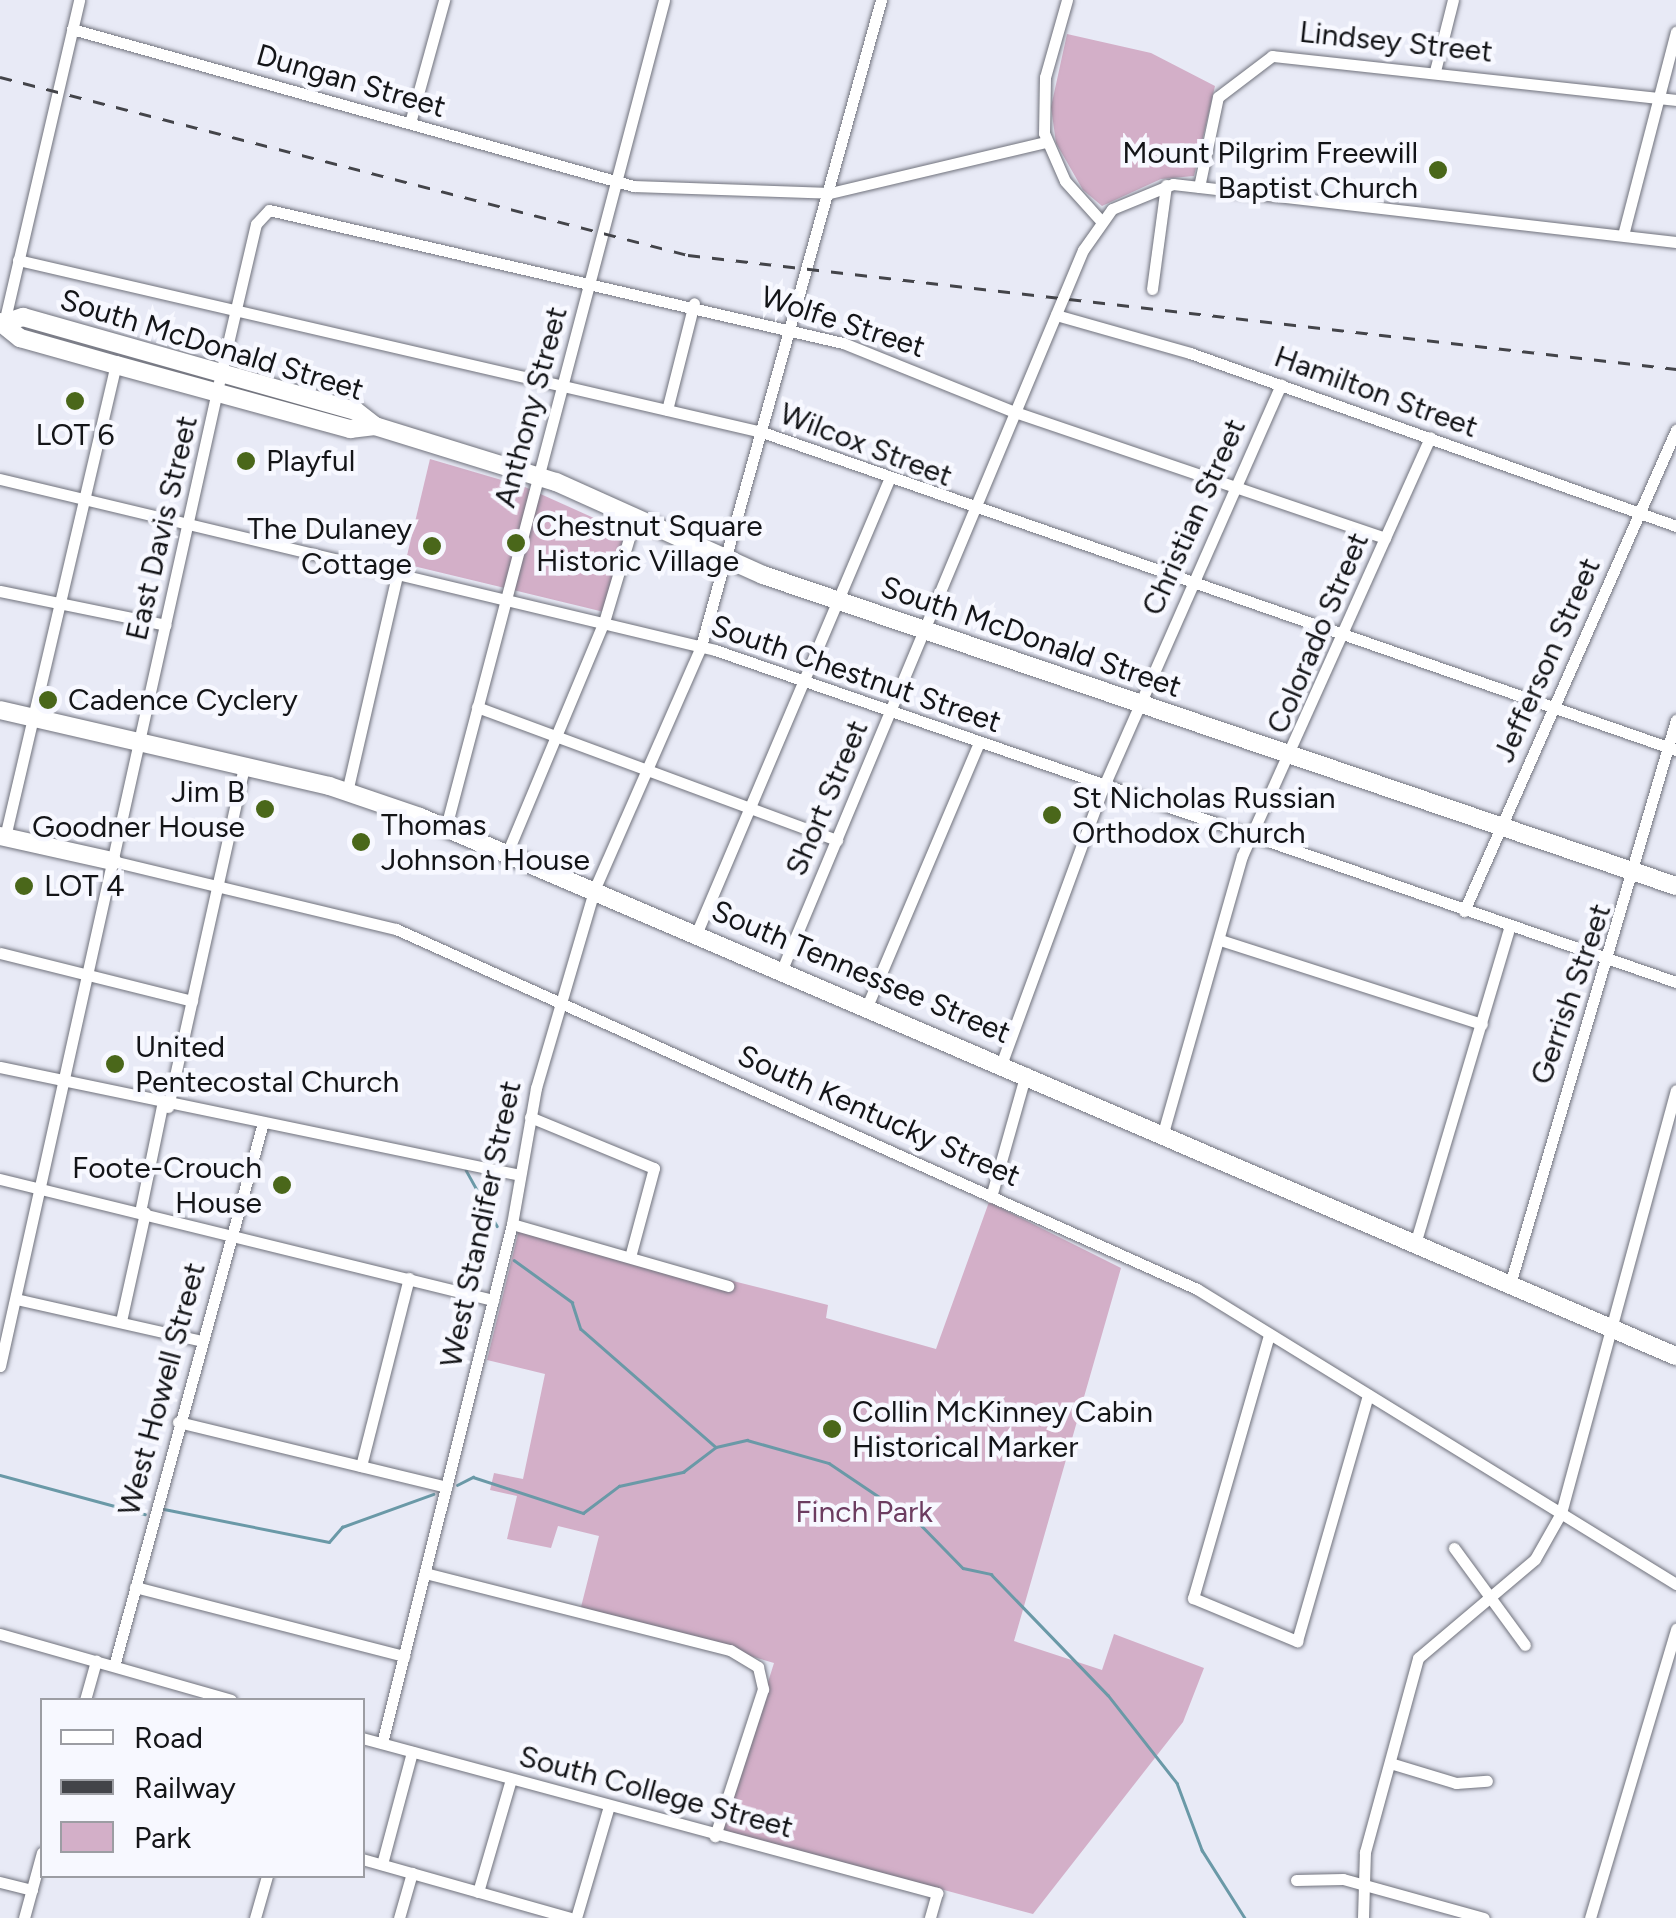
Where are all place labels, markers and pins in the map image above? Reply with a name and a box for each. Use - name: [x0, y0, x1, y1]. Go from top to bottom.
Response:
- place label: Mount Pilgrim Freewill Baptist Church: [1122, 135, 1418, 206]
- marker: Mount Pilgrim Freewill Baptist Church: [1427, 159, 1449, 181]
- marker: LOT 6: [64, 390, 86, 412]
- place label: LOT 6: [35, 417, 115, 453]
- place label: Playful: [266, 443, 355, 479]
- marker: Playful: [235, 450, 257, 472]
- place label: Chestnut Square Historic Village: [536, 508, 763, 578]
- place label: The Dulaney Cottage: [247, 511, 412, 582]
- marker: Chestnut Square Historic Village: [505, 532, 527, 554]
- marker: The Dulaney Cottage: [421, 535, 443, 557]
- place label: Cadence Cyclery: [68, 682, 298, 718]
- marker: Cadence Cyclery: [37, 689, 59, 711]
- place label: Jim B Goodner House: [32, 774, 245, 844]
- place label: St Nicholas Russian Orthodox Church: [1072, 780, 1335, 850]
- marker: Jim B Goodner House: [254, 798, 276, 820]
- marker: St Nicholas Russian Orthodox Church: [1041, 804, 1063, 826]
- place label: Thomas Johnson House: [381, 807, 590, 878]
- marker: Thomas Johnson House: [350, 831, 372, 853]
- place label: LOT 4: [44, 868, 125, 904]
- marker: LOT 4: [13, 875, 35, 897]
- place label: United Pentecostal Church: [135, 1029, 399, 1100]
- marker: United Pentecostal Church: [104, 1053, 126, 1075]
- place label: Foote-Crouch House: [72, 1150, 262, 1220]
- marker: Foote-Crouch House: [271, 1174, 293, 1196]
- place label: Collin McKinney Cabin Historical Marker: [852, 1394, 1153, 1464]
- marker: Collin McKinney Cabin Historical Marker: [821, 1418, 843, 1440]

